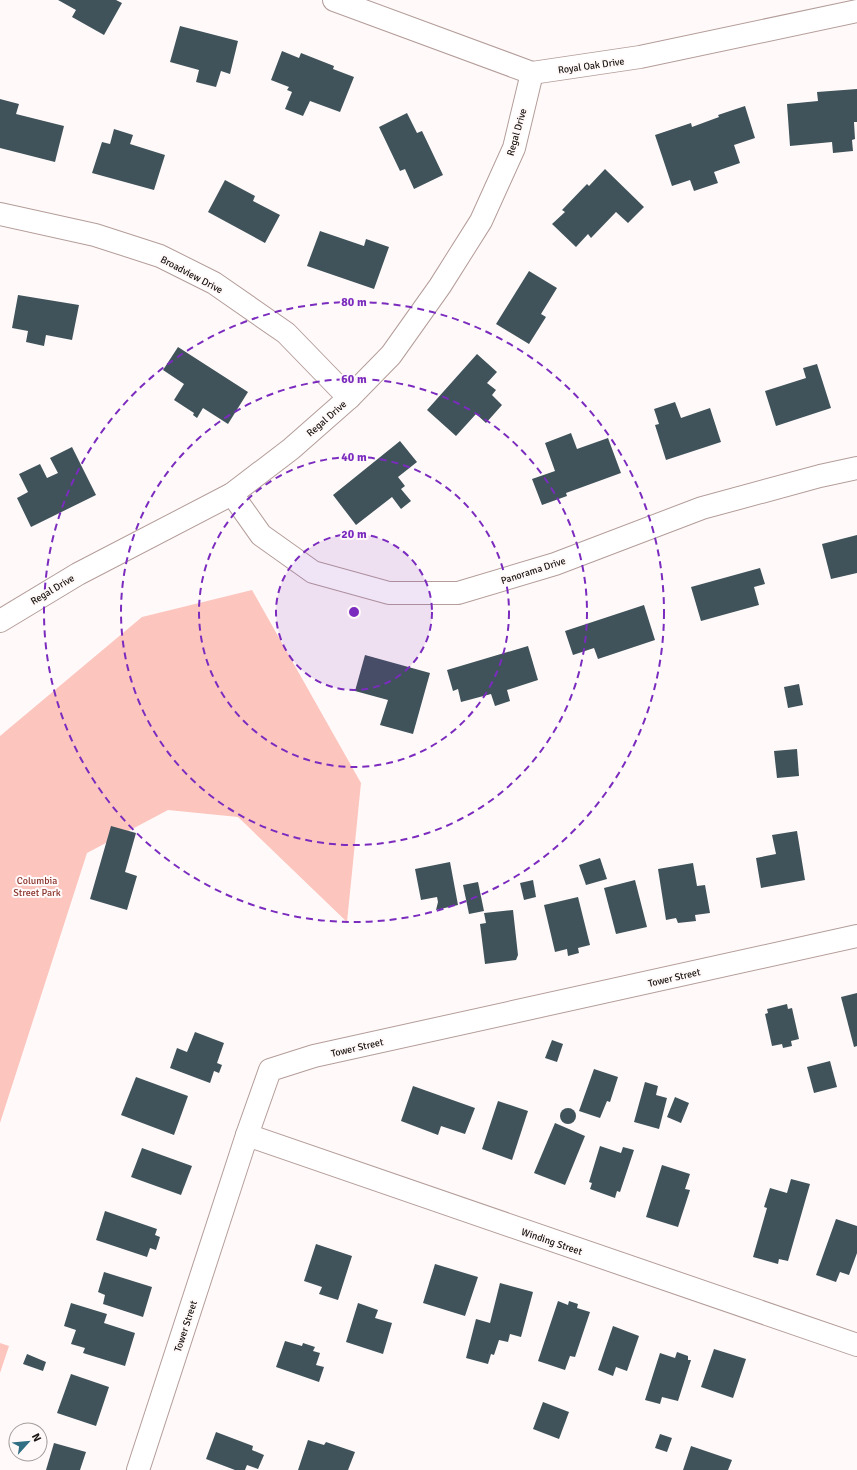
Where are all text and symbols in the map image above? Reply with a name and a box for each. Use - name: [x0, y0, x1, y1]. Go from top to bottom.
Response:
- street label: Royal Oak Drive: [557, 55, 625, 77]
- street label: Regal Drive: [504, 107, 529, 157]
- street label: Broadview Drive: [158, 253, 225, 296]
- text: 80 m: [341, 295, 367, 310]
- text: 60 m: [341, 372, 367, 387]
- street label: Regal Drive: [304, 398, 349, 439]
- text: 40 m: [341, 450, 367, 465]
- text: 20 m: [341, 527, 367, 542]
- street label: Panorama Drive: [499, 555, 567, 587]
- street label: Regal Drive: [29, 572, 76, 608]
- centre of rings: [347, 605, 361, 619]
- park label: Columbia Street Park: [13, 875, 61, 899]
- street label: Tower Street: [647, 966, 702, 990]
- street label: Tower Street: [330, 1036, 385, 1060]
- street label: Winding Street: [520, 1226, 584, 1258]
- street label: Tower Street: [172, 1299, 200, 1353]
- north arrow: [8, 1422, 48, 1462]
- text: N: [29, 1431, 44, 1444]

